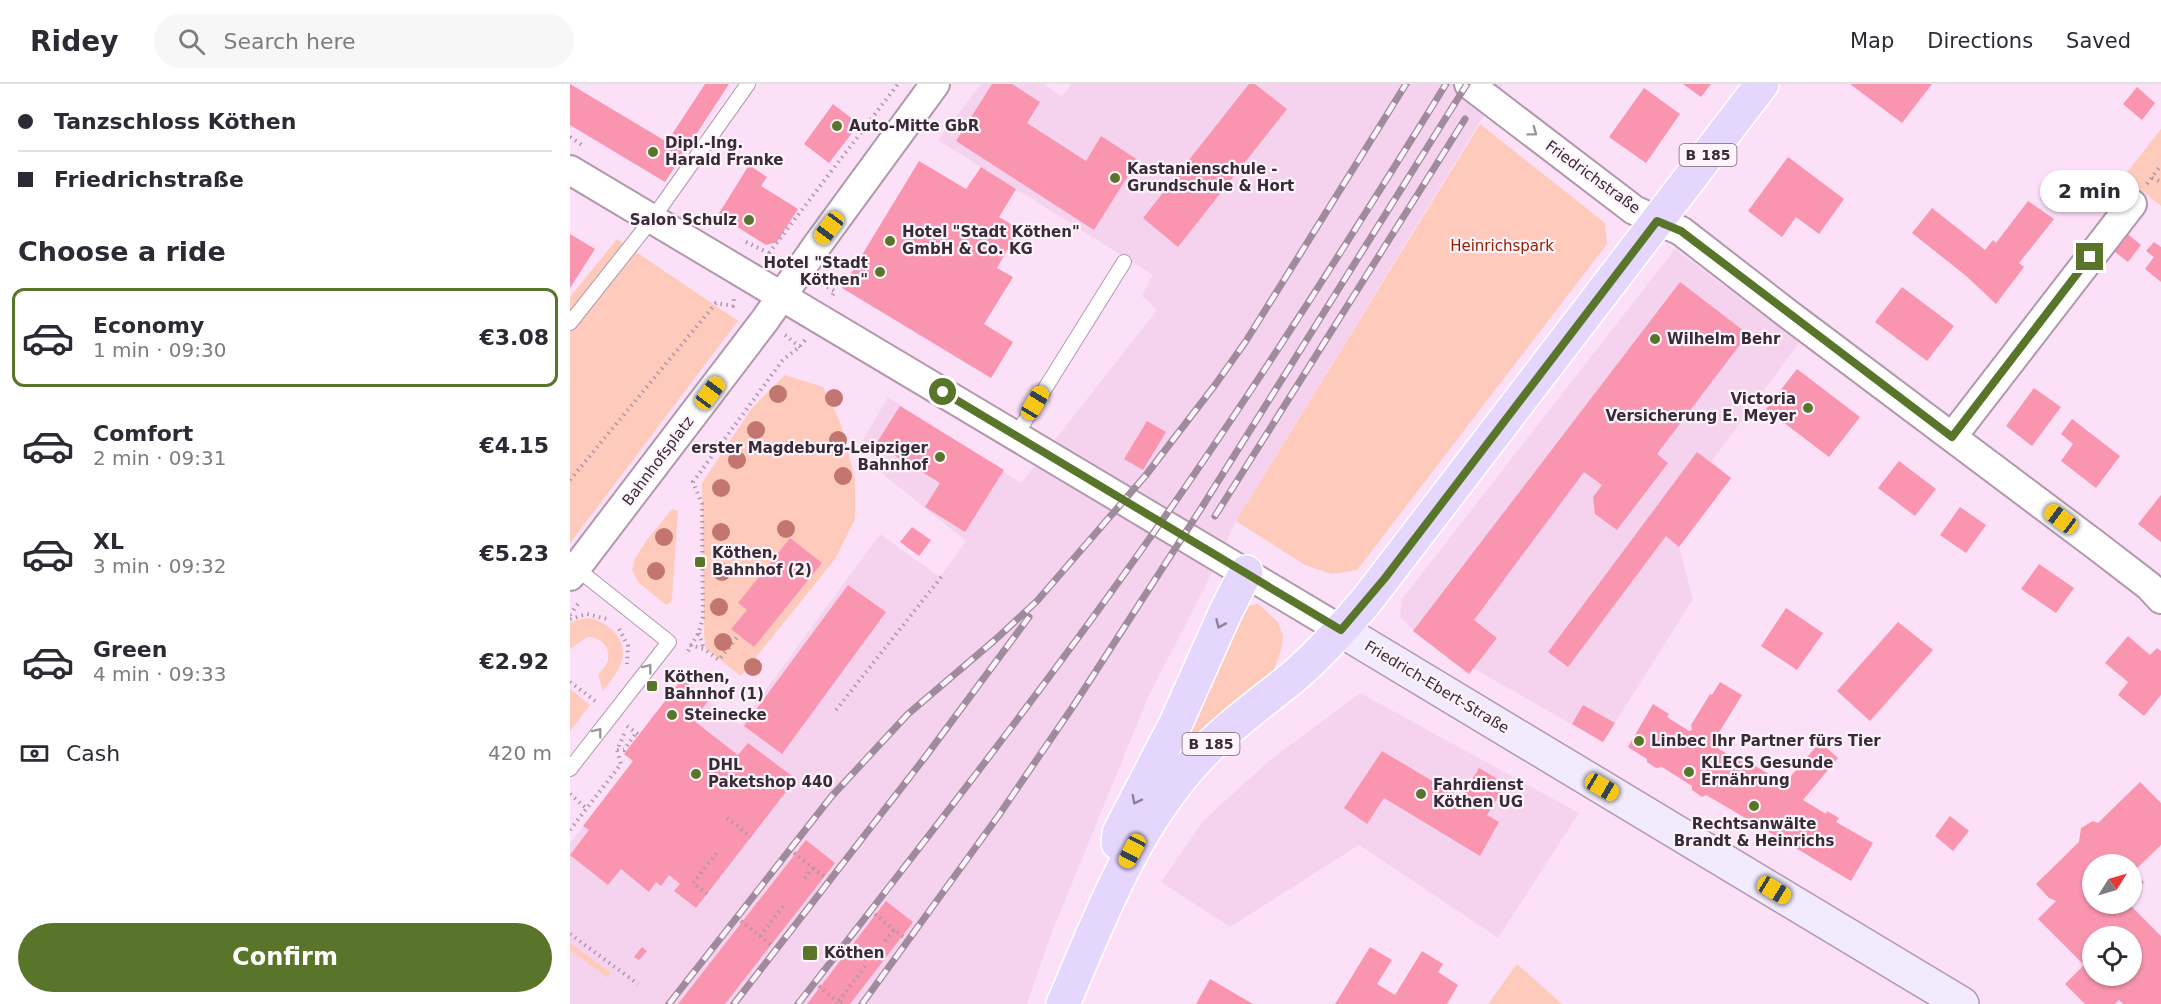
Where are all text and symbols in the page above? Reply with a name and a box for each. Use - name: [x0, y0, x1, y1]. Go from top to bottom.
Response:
- search box: [154, 14, 574, 68]
- text: Ridey: [30, 25, 118, 58]
- icon: search: [175, 25, 208, 58]
- text: Search here: [223, 29, 356, 54]
- text: Map: [1850, 29, 1894, 53]
- text: Directions: [1927, 29, 2033, 53]
- text: Saved: [2066, 29, 2131, 53]
- text: Tanzschloss Köthen: [54, 109, 296, 134]
- place label: Auto-Mitte GbR: [849, 117, 980, 135]
- marker: Auto-Mitte GbR: [830, 119, 844, 133]
- one-way arrow: [1526, 125, 1537, 136]
- place label: Dipl.-Ing. Harald Franke: [665, 134, 784, 169]
- street label: Friedrichstraße: [1542, 137, 1644, 217]
- road number: B 185: [1680, 144, 1736, 166]
- marker: Dipl.-Ing. Harald Franke: [646, 145, 660, 159]
- place label: Kastanienschule - Grundschule & Hort: [1127, 160, 1294, 195]
- text: Friedrichstraße: [54, 167, 244, 192]
- callout: 2 min: [2040, 170, 2140, 212]
- marker: Kastanienschule - Grundschule & Hort: [1108, 171, 1122, 185]
- text: 2 min: [2058, 179, 2121, 203]
- car: [811, 208, 847, 248]
- place label: Salon Schulz: [630, 211, 737, 229]
- marker: Salon Schulz: [742, 213, 756, 227]
- place label: Hotel "Stadt Köthen" GmbH & Co. KG: [902, 223, 1080, 258]
- marker: Hotel "Stadt Köthen" GmbH & Co. KG: [883, 234, 897, 248]
- text: Choose a ride: [18, 236, 226, 267]
- park label: Heinrichspark: [1450, 237, 1554, 255]
- route end: [2076, 243, 2103, 270]
- place label: Hotel "Stadt Köthen": [764, 254, 868, 289]
- marker: Hotel "Stadt Köthen": [873, 265, 887, 279]
- icon: car: [21, 311, 75, 365]
- text: Economy: [93, 313, 204, 338]
- text: €3.08: [479, 325, 549, 350]
- place label: Wilhelm Behr: [1667, 330, 1781, 348]
- marker: Wilhelm Behr: [1648, 332, 1662, 346]
- text: 1 min · 09:30: [93, 338, 227, 362]
- car: [692, 373, 728, 413]
- route start: [929, 378, 956, 405]
- car: [1018, 383, 1052, 423]
- place label: Victoria Versicherung E. Meyer: [1605, 390, 1797, 425]
- marker: Victoria Versicherung E. Meyer: [1801, 401, 1815, 415]
- street label: Bahnhofsplatz: [619, 413, 697, 509]
- icon: car: [21, 419, 75, 473]
- text: Comfort: [93, 421, 193, 446]
- text: €4.15: [479, 433, 549, 458]
- place label: erster Magdeburg-Leipziger Bahnhof: [691, 439, 929, 474]
- text: 2 min · 09:31: [93, 446, 227, 470]
- marker: erster Magdeburg-Leipziger Bahnhof: [933, 450, 947, 464]
- car: [2041, 501, 2081, 537]
- icon: car: [21, 527, 75, 581]
- text: XL: [93, 529, 124, 554]
- text: €5.23: [479, 541, 549, 566]
- place label: Köthen, Bahnhof (2): [712, 544, 812, 579]
- text: 3 min · 09:32: [93, 554, 227, 578]
- marker: Köthen, Bahnhof (2): [693, 555, 707, 569]
- one-way arrow: [1215, 618, 1227, 629]
- icon: car: [21, 635, 75, 689]
- text: Green: [93, 637, 167, 662]
- street label: Friedrich-Ebert-Straße: [1362, 637, 1512, 737]
- text: €2.92: [479, 649, 549, 674]
- text: 4 min · 09:33: [93, 662, 227, 686]
- one-way arrow: [640, 664, 651, 675]
- place label: Köthen, Bahnhof (1): [664, 668, 764, 703]
- marker: Köthen, Bahnhof (1): [645, 679, 659, 693]
- place label: Steinecke: [684, 706, 767, 724]
- marker: Steinecke: [665, 708, 679, 722]
- one-way arrow: [591, 727, 602, 738]
- place label: Linbec Ihr Partner fürs Tier: [1651, 732, 1881, 750]
- road number: B 185: [1182, 733, 1240, 755]
- marker: Linbec Ihr Partner fürs Tier: [1632, 734, 1646, 748]
- icon: cash: [18, 737, 51, 770]
- text: Cash: [66, 741, 120, 766]
- text: 420 m: [488, 741, 552, 765]
- place label: KLECS Gesunde Ernährung: [1701, 754, 1833, 789]
- place label: DHL Paketshop 440: [708, 756, 833, 791]
- marker: KLECS Gesunde Ernährung: [1682, 765, 1696, 779]
- marker: DHL Paketshop 440: [689, 767, 703, 781]
- car: [1582, 770, 1622, 804]
- place label: Fahrdienst Köthen UG: [1433, 776, 1523, 811]
- marker: Fahrdienst Köthen UG: [1414, 787, 1428, 801]
- one-way arrow: [1132, 794, 1143, 804]
- marker: Rechtsanwälte Brandt & Heinrichs: [1747, 799, 1761, 813]
- place label: Rechtsanwälte Brandt & Heinrichs: [1674, 815, 1834, 850]
- car: [1116, 831, 1148, 871]
- north arrow: [2082, 854, 2142, 914]
- map controls: [2082, 854, 2142, 986]
- car: [1754, 873, 1794, 907]
- button: Confirm: [18, 923, 552, 992]
- button: locate: [2082, 926, 2142, 986]
- marker: Köthen: [801, 944, 819, 962]
- place label: Köthen: [824, 944, 884, 962]

